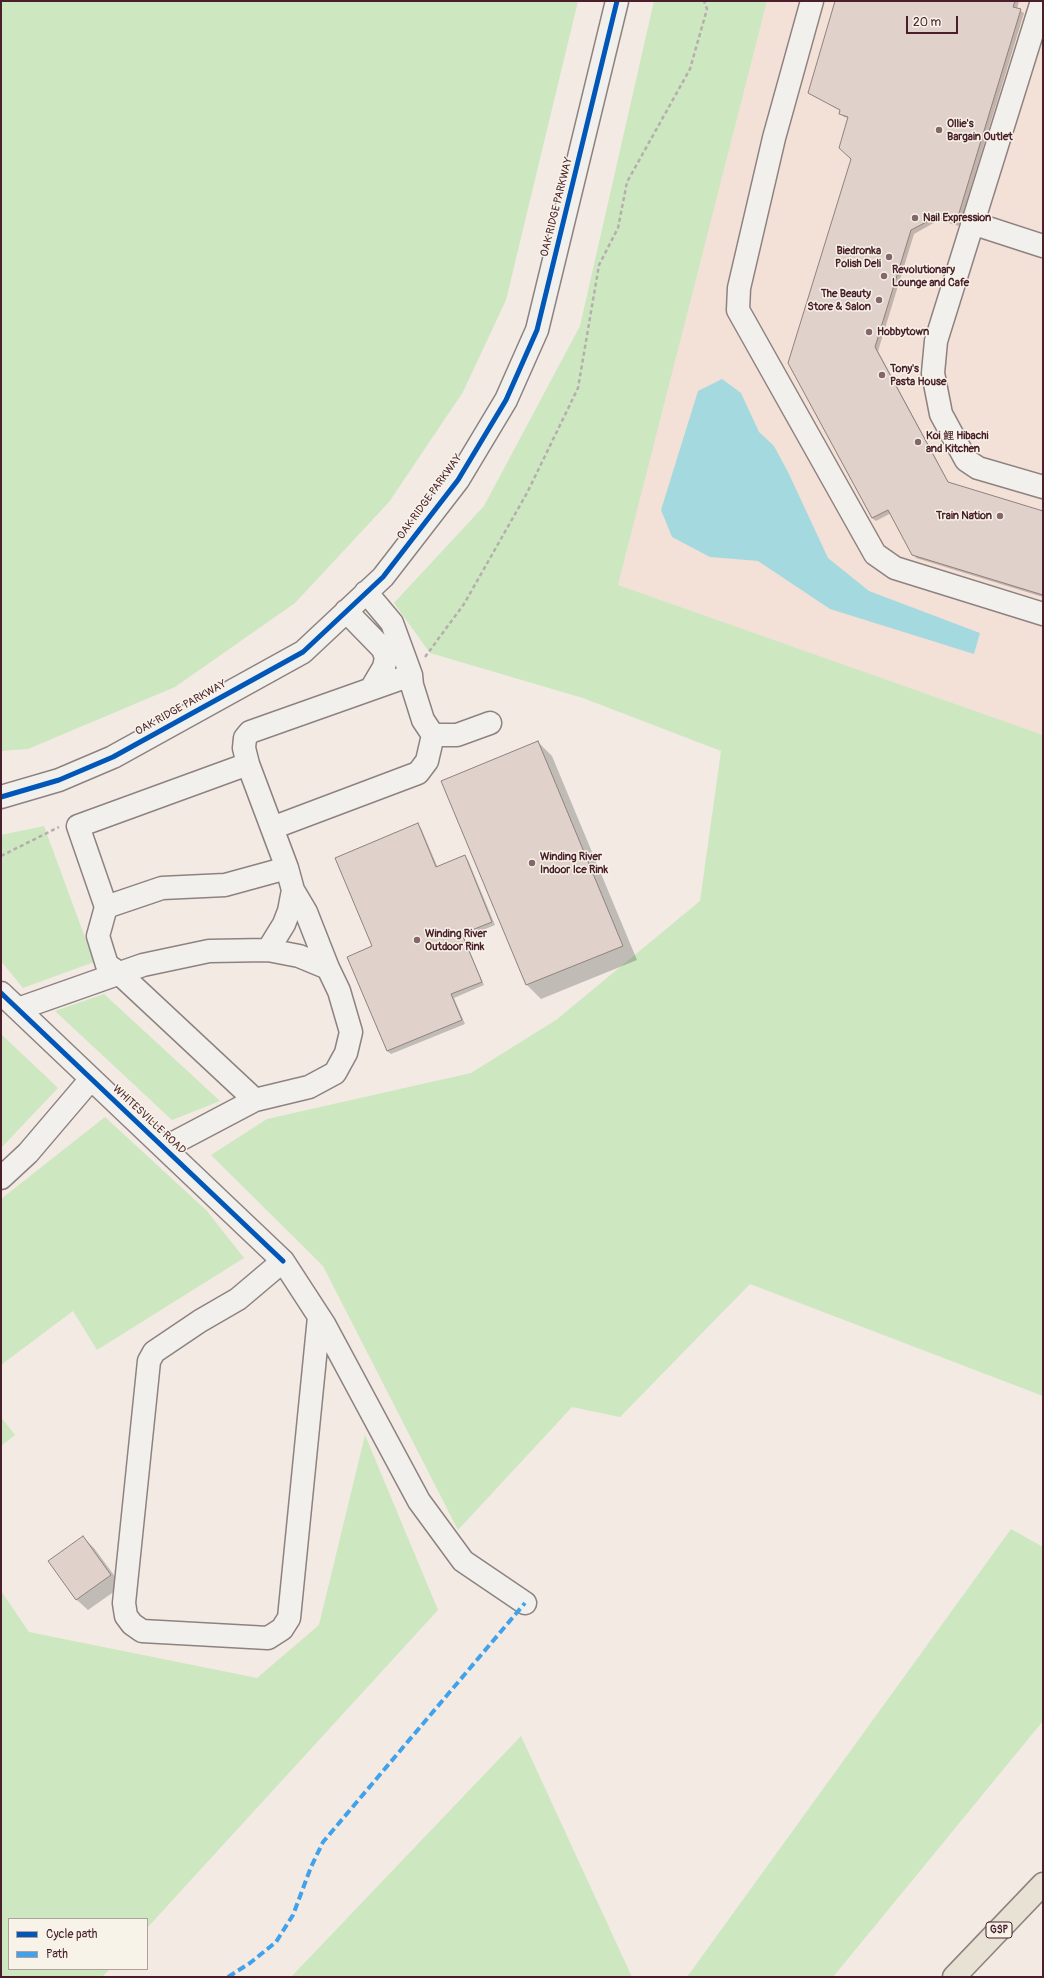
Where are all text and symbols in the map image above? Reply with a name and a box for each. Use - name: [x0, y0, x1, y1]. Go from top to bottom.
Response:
- scale bar: [908, 8, 960, 34]
- text: 20 m: [913, 15, 941, 30]
- place label: Ollie's Bargain Outlet: [947, 117, 1013, 143]
- marker: Ollie's Bargain Outlet: [934, 125, 944, 135]
- street label: OAK RIDGE PARKWAY: [538, 156, 576, 258]
- place label: Nail Expression: [923, 211, 991, 225]
- marker: Nail Expression: [910, 213, 920, 223]
- place label: Biedronka Polish Deli: [835, 244, 881, 270]
- marker: Biedronka Polish Deli: [884, 252, 894, 262]
- place label: Revolutionary Lounge and Cafe: [892, 263, 969, 289]
- marker: Revolutionary Lounge and Cafe: [879, 271, 889, 281]
- place label: The Beauty Store & Salon: [807, 287, 871, 313]
- marker: The Beauty Store & Salon: [874, 295, 884, 305]
- place label: Hobbytown: [877, 325, 929, 339]
- marker: Hobbytown: [864, 327, 874, 337]
- place label: Tony's Pasta House: [890, 362, 946, 388]
- marker: Tony's Pasta House: [877, 370, 887, 380]
- place label: Koi 鯉 Hibachi and Kitchen: [926, 429, 989, 455]
- marker: Koi 鯉 Hibachi and Kitchen: [913, 437, 923, 447]
- street label: OAK RIDGE PARKWAY: [395, 452, 465, 542]
- place label: Train Nation: [936, 509, 992, 523]
- marker: Train Nation: [995, 511, 1005, 521]
- street label: OAK RIDGE PARKWAY: [133, 677, 229, 739]
- place label: Winding River Indoor Ice Rink: [540, 850, 608, 876]
- marker: Winding River Indoor Ice Rink: [527, 858, 537, 868]
- place label: Winding River Outdoor Rink: [425, 927, 487, 953]
- marker: Winding River Outdoor Rink: [412, 935, 422, 945]
- street label: WHITESVILLE ROAD: [110, 1083, 188, 1157]
- legend: [8, 1918, 148, 1970]
- road number: GSP: [986, 1922, 1012, 1938]
- text: Cycle path: [46, 1927, 97, 1942]
- text: Path: [46, 1947, 68, 1962]

